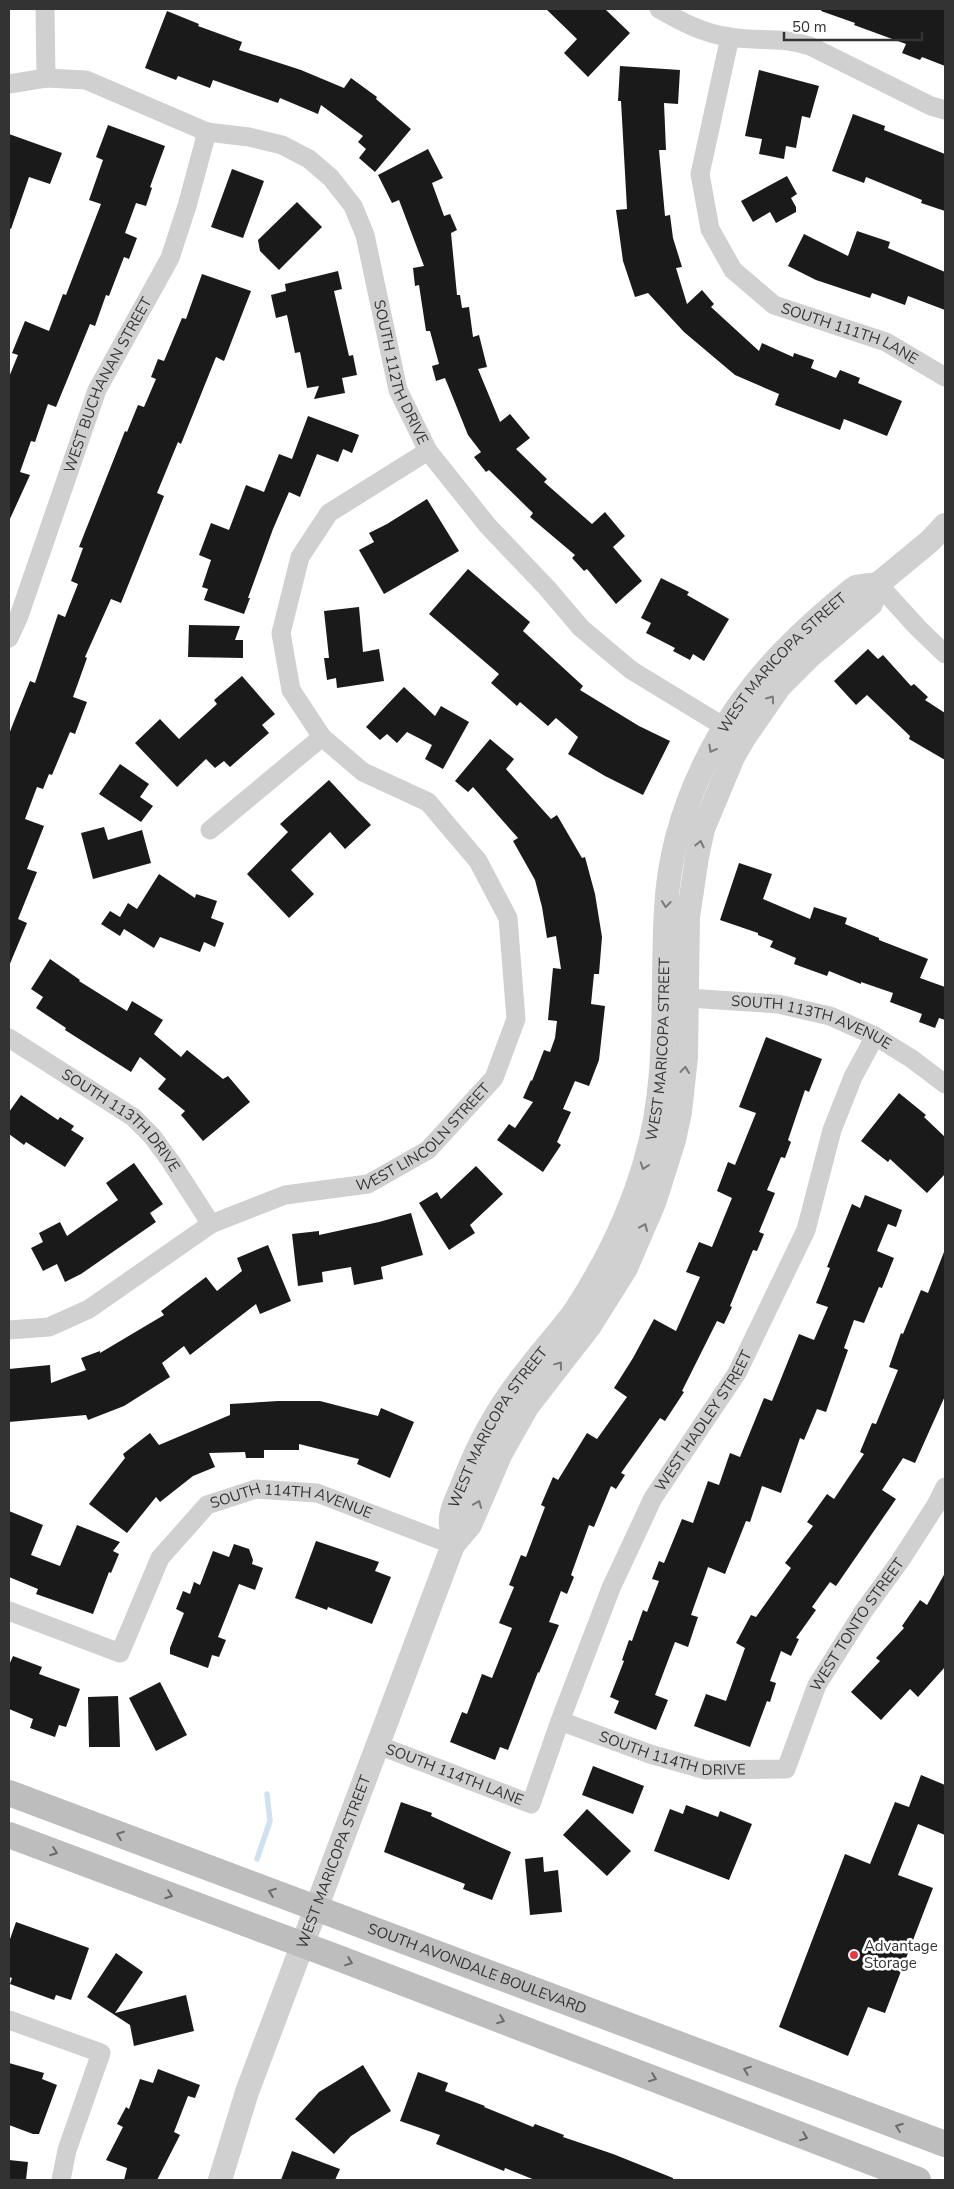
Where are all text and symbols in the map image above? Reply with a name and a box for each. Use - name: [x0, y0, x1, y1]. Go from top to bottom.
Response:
- scale bar: [784, 10, 922, 42]
- text: 50 m: [792, 17, 827, 37]
- street label: WEST BUCHANAN STREET: [59, 293, 156, 476]
- street label: SOUTH 112TH DRIVE: [369, 298, 433, 448]
- street label: SOUTH 111TH LANE: [778, 298, 922, 369]
- street label: WEST MARICOPA STREET: [713, 588, 851, 737]
- one-way arrow: [765, 695, 774, 705]
- one-way arrow: [708, 744, 718, 753]
- one-way arrow: [694, 840, 705, 849]
- one-way arrow: [661, 900, 672, 908]
- street label: WEST MARICOPA STREET: [641, 957, 674, 1142]
- street label: SOUTH 113TH AVENUE: [731, 991, 895, 1054]
- street label: SOUTH 113TH DRIVE: [58, 1064, 185, 1176]
- one-way arrow: [679, 1066, 690, 1074]
- street label: WEST LINCOLN STREET: [354, 1079, 495, 1196]
- one-way arrow: [639, 1161, 649, 1170]
- one-way arrow: [638, 1223, 649, 1232]
- street label: WEST MARICOPA STREET: [444, 1343, 552, 1511]
- street label: WEST HADLEY STREET: [650, 1347, 756, 1495]
- one-way arrow: [554, 1362, 562, 1371]
- street label: SOUTH 114TH AVENUE: [207, 1478, 375, 1523]
- one-way arrow: [473, 1501, 483, 1509]
- street label: WEST TONTO STREET: [805, 1554, 909, 1695]
- street label: SOUTH 114TH DRIVE: [596, 1726, 746, 1780]
- street label: SOUTH 114TH LANE: [383, 1739, 526, 1810]
- street label: WEST MARICOPA STREET: [292, 1772, 375, 1951]
- one-way arrow: [116, 1830, 125, 1841]
- one-way arrow: [50, 1846, 58, 1856]
- one-way arrow: [268, 1888, 277, 1898]
- one-way arrow: [164, 1889, 173, 1899]
- street label: SOUTH AVONDALE BOULEVARD: [365, 1918, 590, 2019]
- place label: Advantage Storage: [864, 1936, 938, 1973]
- marker: Advantage Storage: [848, 1949, 860, 1961]
- one-way arrow: [344, 1956, 353, 1966]
- one-way arrow: [496, 2014, 505, 2024]
- one-way arrow: [743, 2066, 752, 2076]
- one-way arrow: [648, 2072, 657, 2083]
- one-way arrow: [896, 2123, 904, 2133]
- one-way arrow: [800, 2131, 808, 2141]

